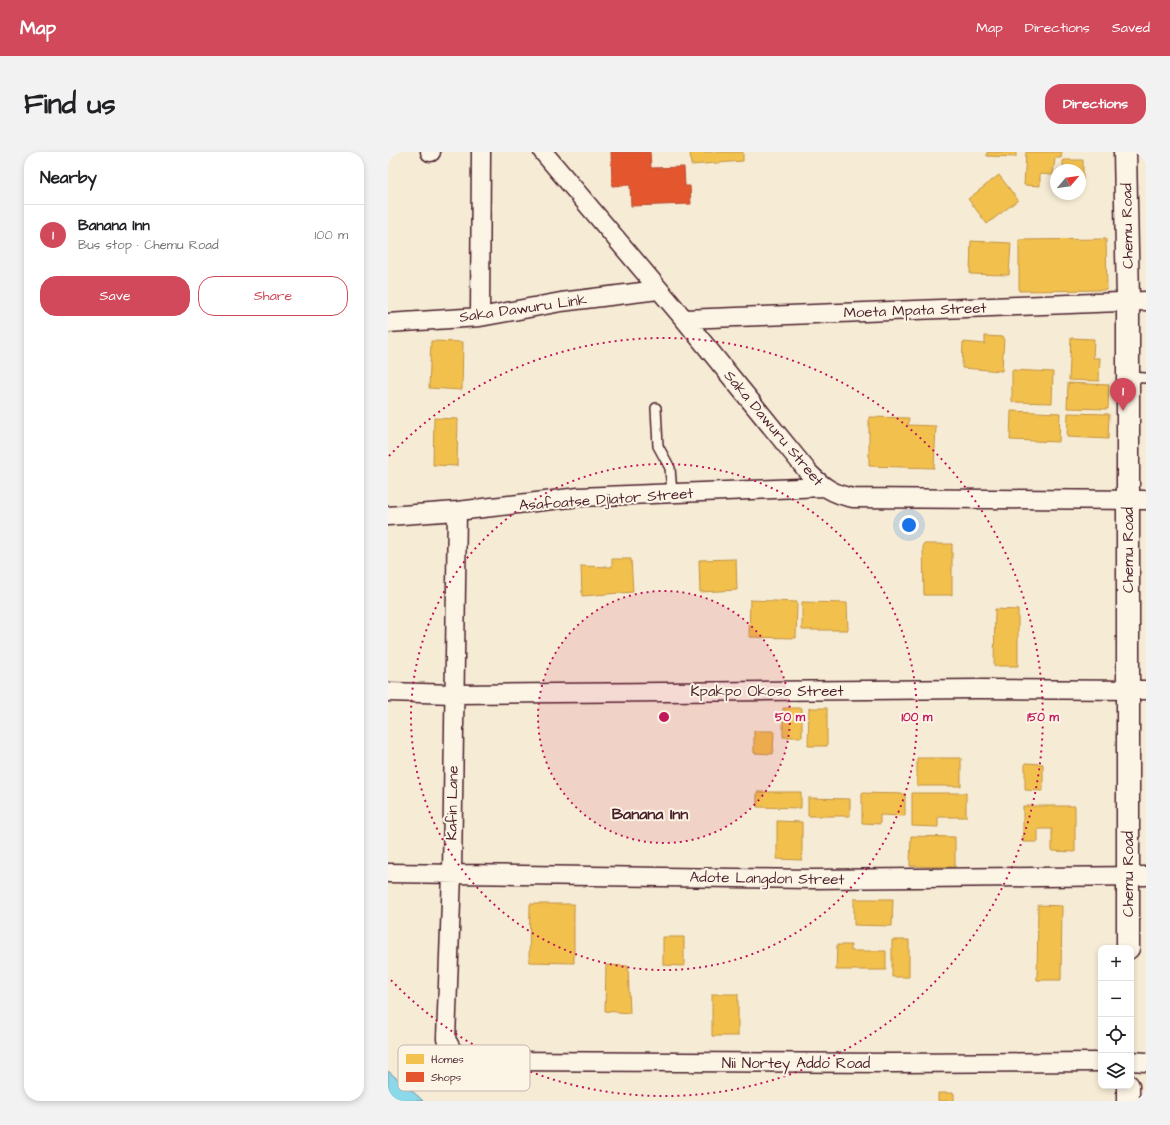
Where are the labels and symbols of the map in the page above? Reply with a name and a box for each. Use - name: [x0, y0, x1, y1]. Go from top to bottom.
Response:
- north arrow: [1050, 164, 1086, 200]
- street label: Chemu Road: [1116, 183, 1139, 269]
- street label: Saka Dawuru Link: [458, 289, 588, 328]
- street label: Moeta Mpata Street: [843, 298, 987, 323]
- street label: Saka Dawuru Street: [719, 366, 828, 491]
- pin: 1: [1110, 378, 1136, 411]
- street label: Asafoatse Djiator Street: [518, 483, 694, 516]
- street label: Chemu Road: [1118, 507, 1139, 593]
- your location: [899, 515, 919, 535]
- street label: Kpakpo Okoso Street: [690, 681, 844, 702]
- text: 50 m: [775, 709, 806, 726]
- text: 100 m: [902, 709, 933, 726]
- text: 150 m: [1027, 709, 1060, 726]
- centre of rings: [657, 710, 671, 724]
- street label: Kafin Lane: [441, 765, 464, 841]
- district label: Banana Inn: [612, 803, 688, 825]
- street label: Chemu Road: [1118, 831, 1139, 917]
- street label: Adote Langdon Street: [689, 867, 845, 891]
- legend: [398, 1045, 530, 1091]
- text: Homes: [431, 1052, 464, 1067]
- street label: Nii Nortey Addo Road: [722, 1053, 870, 1075]
- text: Shops: [431, 1070, 462, 1085]

